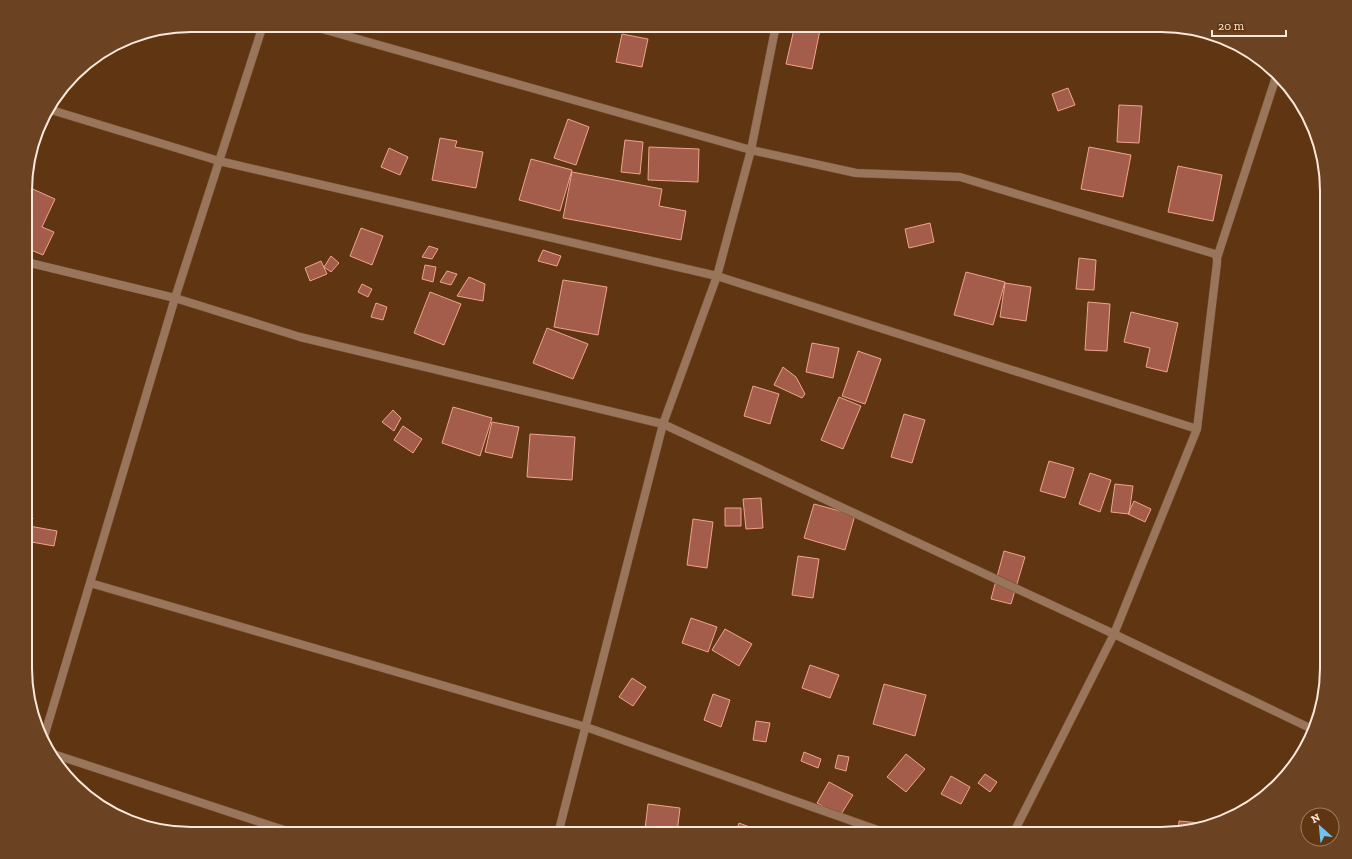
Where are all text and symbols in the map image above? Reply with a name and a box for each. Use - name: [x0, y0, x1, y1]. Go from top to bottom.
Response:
- scale bar: [1212, 12, 1286, 38]
- text: 20 m: [1218, 19, 1245, 33]
- north arrow: [1300, 807, 1340, 847]
- text: N: [1309, 811, 1323, 826]

